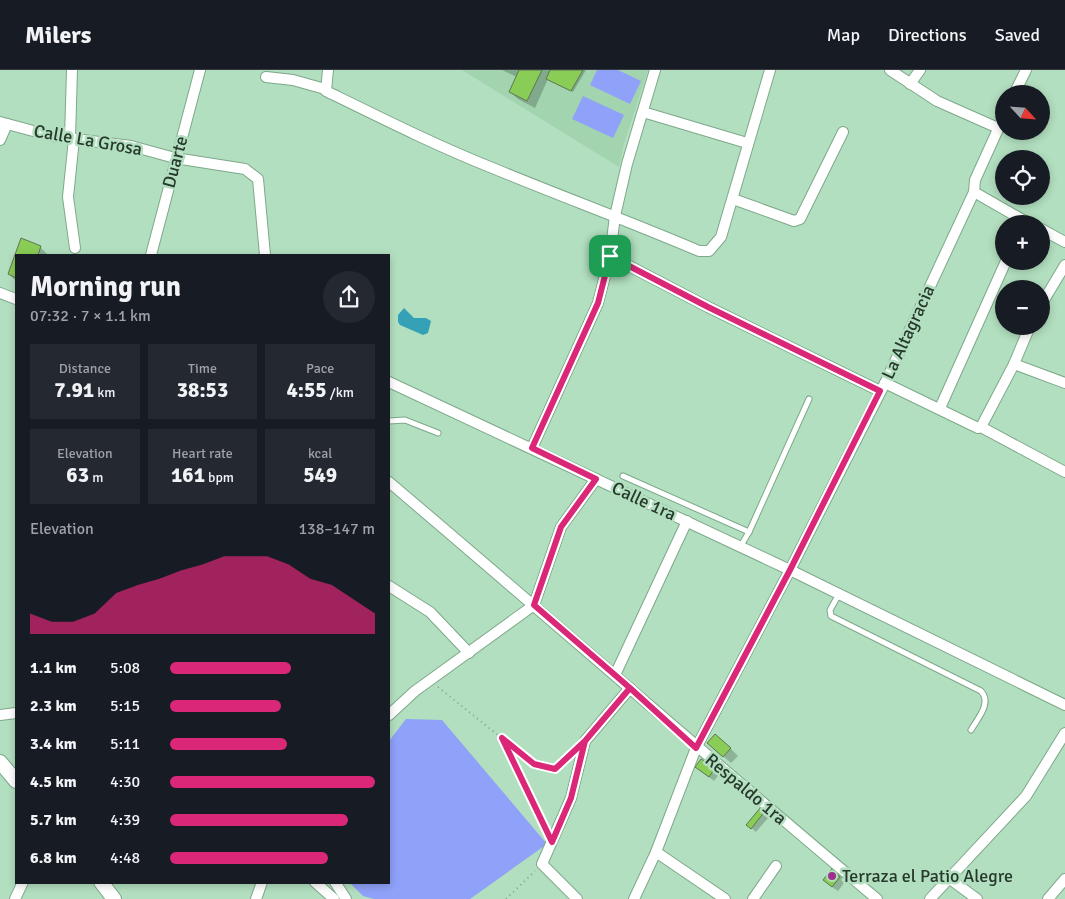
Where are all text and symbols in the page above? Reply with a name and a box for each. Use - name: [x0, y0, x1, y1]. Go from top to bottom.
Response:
- text: Milers: [25, 20, 92, 50]
- text: Map: [827, 24, 860, 46]
- text: Directions: [888, 24, 967, 46]
- text: Saved: [995, 24, 1040, 46]
- north arrow: [995, 85, 1050, 140]
- map controls: [995, 85, 1050, 335]
- street label: Calle La Grosa: [32, 120, 144, 160]
- street label: Duarte: [158, 134, 192, 190]
- button: locate: [995, 150, 1050, 205]
- button: +: [995, 215, 1050, 270]
- pin: [589, 235, 631, 277]
- icon: arrive: [596, 242, 624, 270]
- text: Morning run: [30, 270, 181, 304]
- button: share: [323, 271, 375, 323]
- button: −: [995, 280, 1050, 335]
- street label: La Altagracia: [877, 281, 939, 383]
- text: 07:32 · 7 × 1.1 km: [30, 306, 151, 326]
- text: Distance: [59, 360, 111, 377]
- text: Time: [188, 360, 217, 377]
- text: Pace: [306, 360, 334, 377]
- text: 7.91: [54, 377, 94, 403]
- text: 38:53: [177, 377, 228, 403]
- text: 4:55: [286, 377, 327, 403]
- text: km: [94, 384, 115, 401]
- text: /km: [327, 384, 354, 401]
- text: Elevation: [57, 445, 113, 462]
- text: Heart rate: [172, 445, 233, 462]
- text: kcal: [308, 445, 332, 462]
- text: 63: [66, 462, 89, 488]
- text: 161: [171, 462, 205, 488]
- text: 549: [303, 462, 337, 488]
- text: m: [89, 469, 103, 486]
- text: bpm: [205, 469, 234, 486]
- street label: Calle 1ra: [608, 477, 680, 525]
- text: Elevation: [30, 519, 94, 539]
- text: 138–147 m: [298, 519, 375, 539]
- text: 1.1 km: [30, 658, 77, 678]
- text: 5:08: [110, 658, 140, 678]
- text: 2.3 km: [30, 696, 77, 716]
- text: 5:15: [110, 696, 140, 716]
- text: 3.4 km: [30, 734, 77, 754]
- text: 5:11: [110, 734, 140, 754]
- street label: Respaldo 1ra: [701, 749, 791, 829]
- text: 4.5 km: [30, 772, 77, 792]
- text: 4:30: [110, 772, 140, 792]
- text: 5.7 km: [30, 810, 77, 830]
- text: 4:39: [110, 810, 140, 830]
- text: 6.8 km: [30, 848, 77, 868]
- text: 4:48: [110, 848, 140, 868]
- place label: Terraza el Patio Alegre: [842, 865, 1013, 887]
- marker: Terraza el Patio Alegre: [826, 870, 838, 882]

